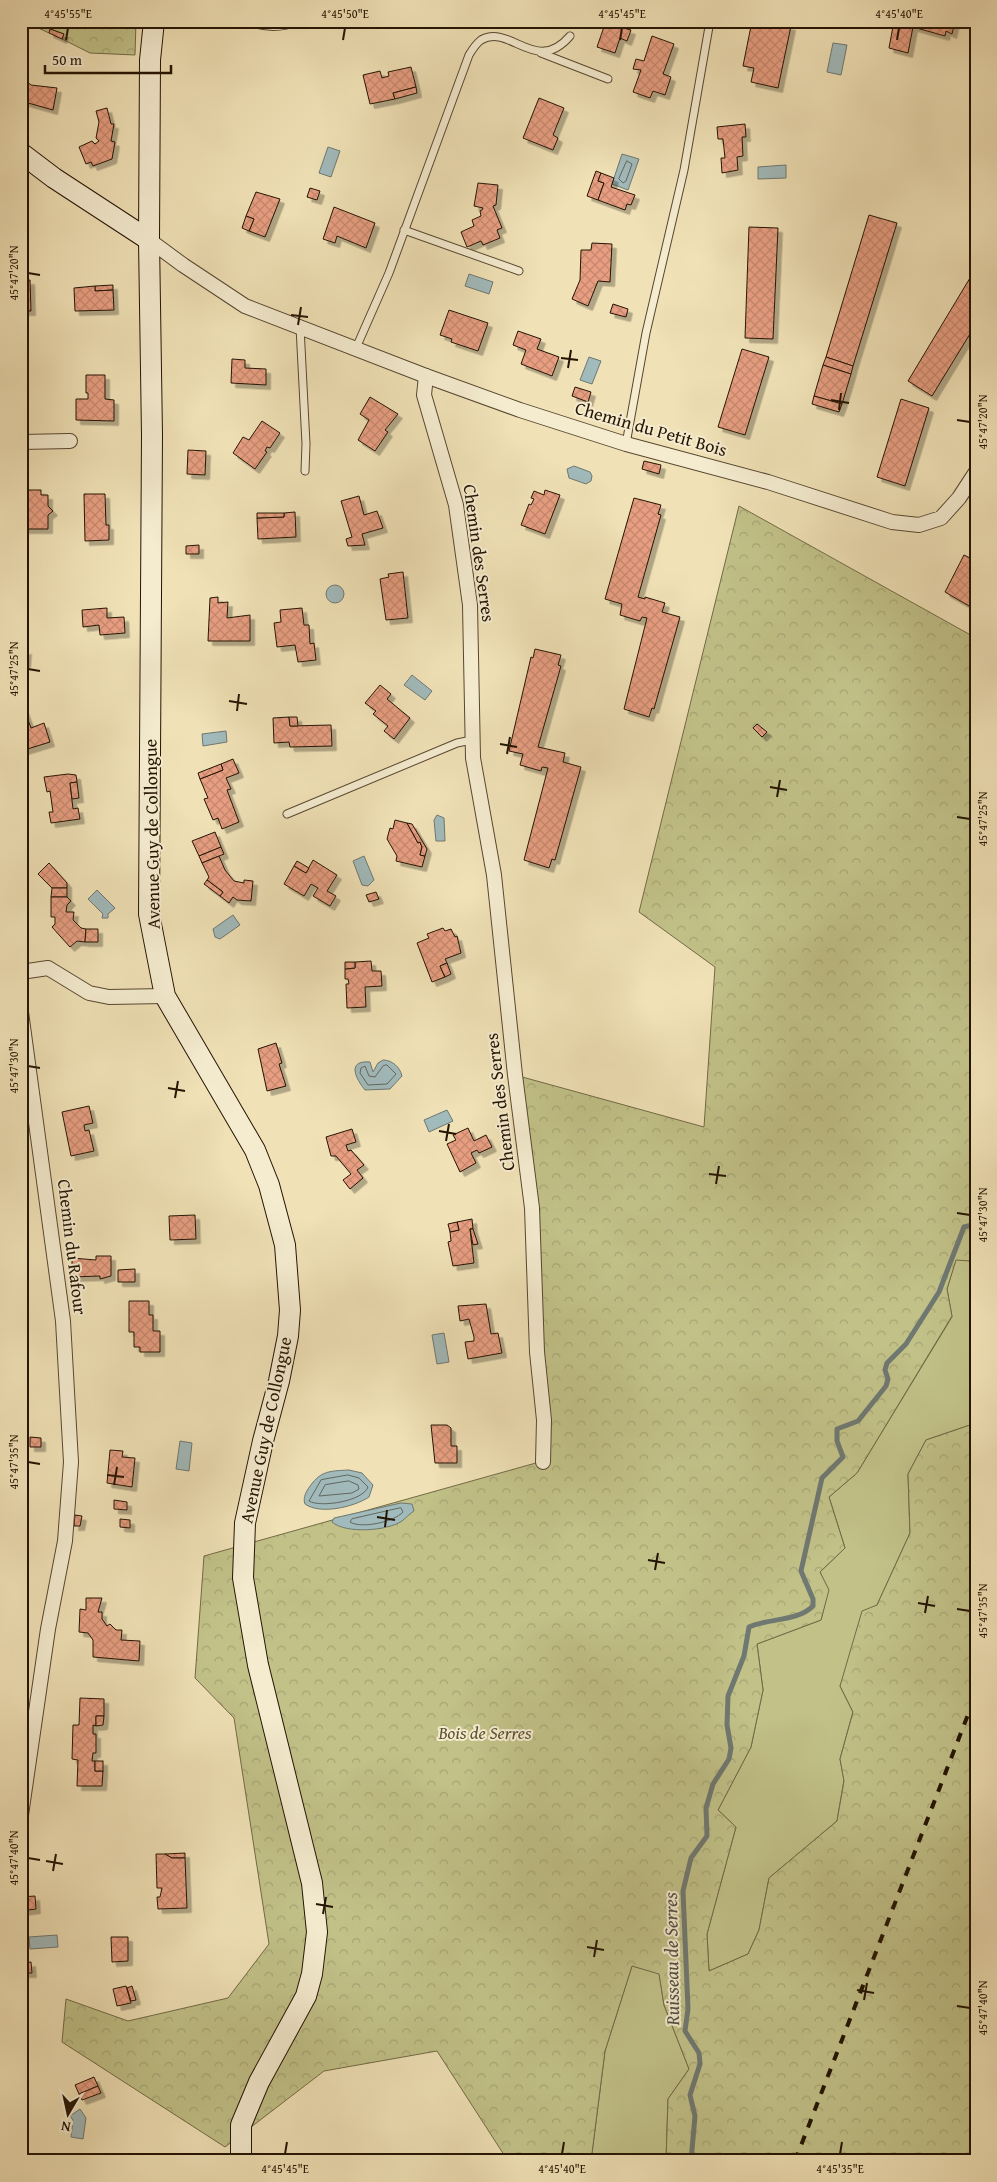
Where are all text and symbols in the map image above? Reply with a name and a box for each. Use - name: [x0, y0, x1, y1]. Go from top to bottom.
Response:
- text: 4°45'55"E: [44, 5, 92, 22]
- text: 4°45'50"E: [321, 5, 369, 22]
- text: 4°45'45"E: [598, 5, 646, 22]
- text: 4°45'40"E: [875, 5, 923, 22]
- scale bar: [45, 42, 171, 74]
- text: 50 m: [52, 49, 83, 70]
- text: 45°47'20"N: [5, 245, 22, 301]
- street label: Chemin du Petit Bois: [572, 394, 730, 463]
- text: 45°47'20"N: [974, 394, 991, 450]
- street label: Chemin des Serres: [456, 482, 503, 623]
- text: 45°47'25"N: [5, 641, 22, 697]
- street label: Avenue Guy de Collongue: [136, 739, 167, 929]
- text: 45°47'25"N: [974, 791, 991, 847]
- street label: Chemin des Serres: [478, 1032, 521, 1173]
- text: 45°47'30"N: [5, 1038, 22, 1094]
- street label: Chemin du Rafour: [51, 1178, 94, 1317]
- text: 45°47'30"N: [974, 1187, 991, 1243]
- street label: Avenue Guy de Collongue: [233, 1334, 298, 1526]
- text: 45°47'35"N: [5, 1434, 22, 1490]
- text: 45°47'35"N: [974, 1583, 991, 1639]
- park label: Bois de Serres: [437, 1719, 532, 1746]
- text: 45°47'40"N: [5, 1830, 22, 1886]
- water label: Ruisseau de Serres: [656, 1892, 686, 2027]
- text: 45°47'40"N: [974, 1980, 991, 2036]
- north arrow: [42, 2090, 92, 2140]
- text: N: [59, 2116, 72, 2137]
- text: 4°45'45"E: [261, 2160, 309, 2177]
- text: 4°45'40"E: [538, 2160, 586, 2177]
- text: 4°45'35"E: [816, 2160, 864, 2177]

